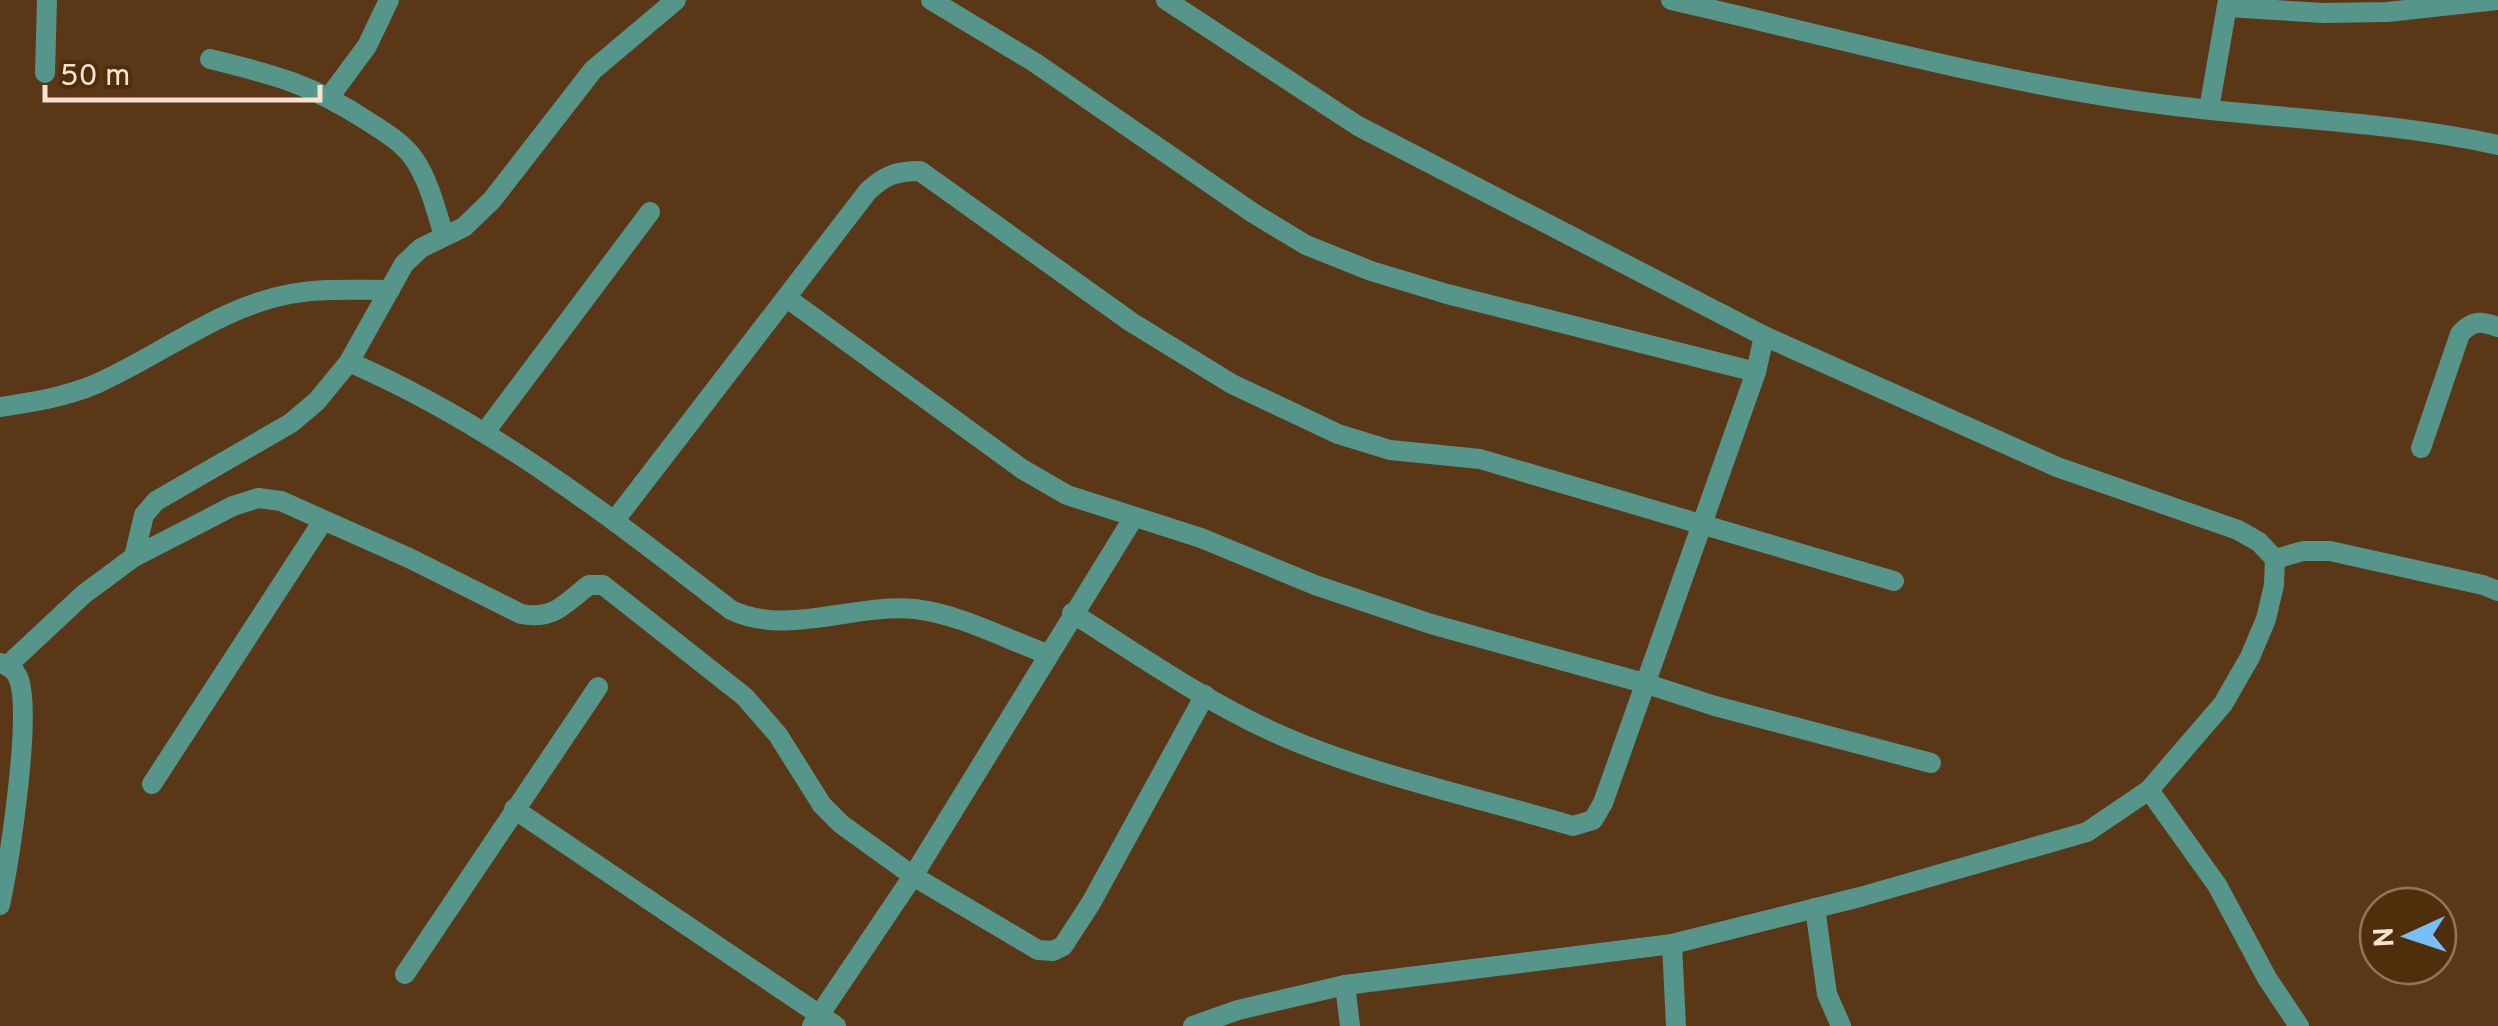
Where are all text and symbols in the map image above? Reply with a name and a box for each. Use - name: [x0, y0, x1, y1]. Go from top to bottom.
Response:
- scale bar: [45, 40, 320, 102]
- text: 50 m: [60, 59, 130, 96]
- north arrow: [2358, 886, 2458, 986]
- text: N: [2368, 926, 2405, 948]

